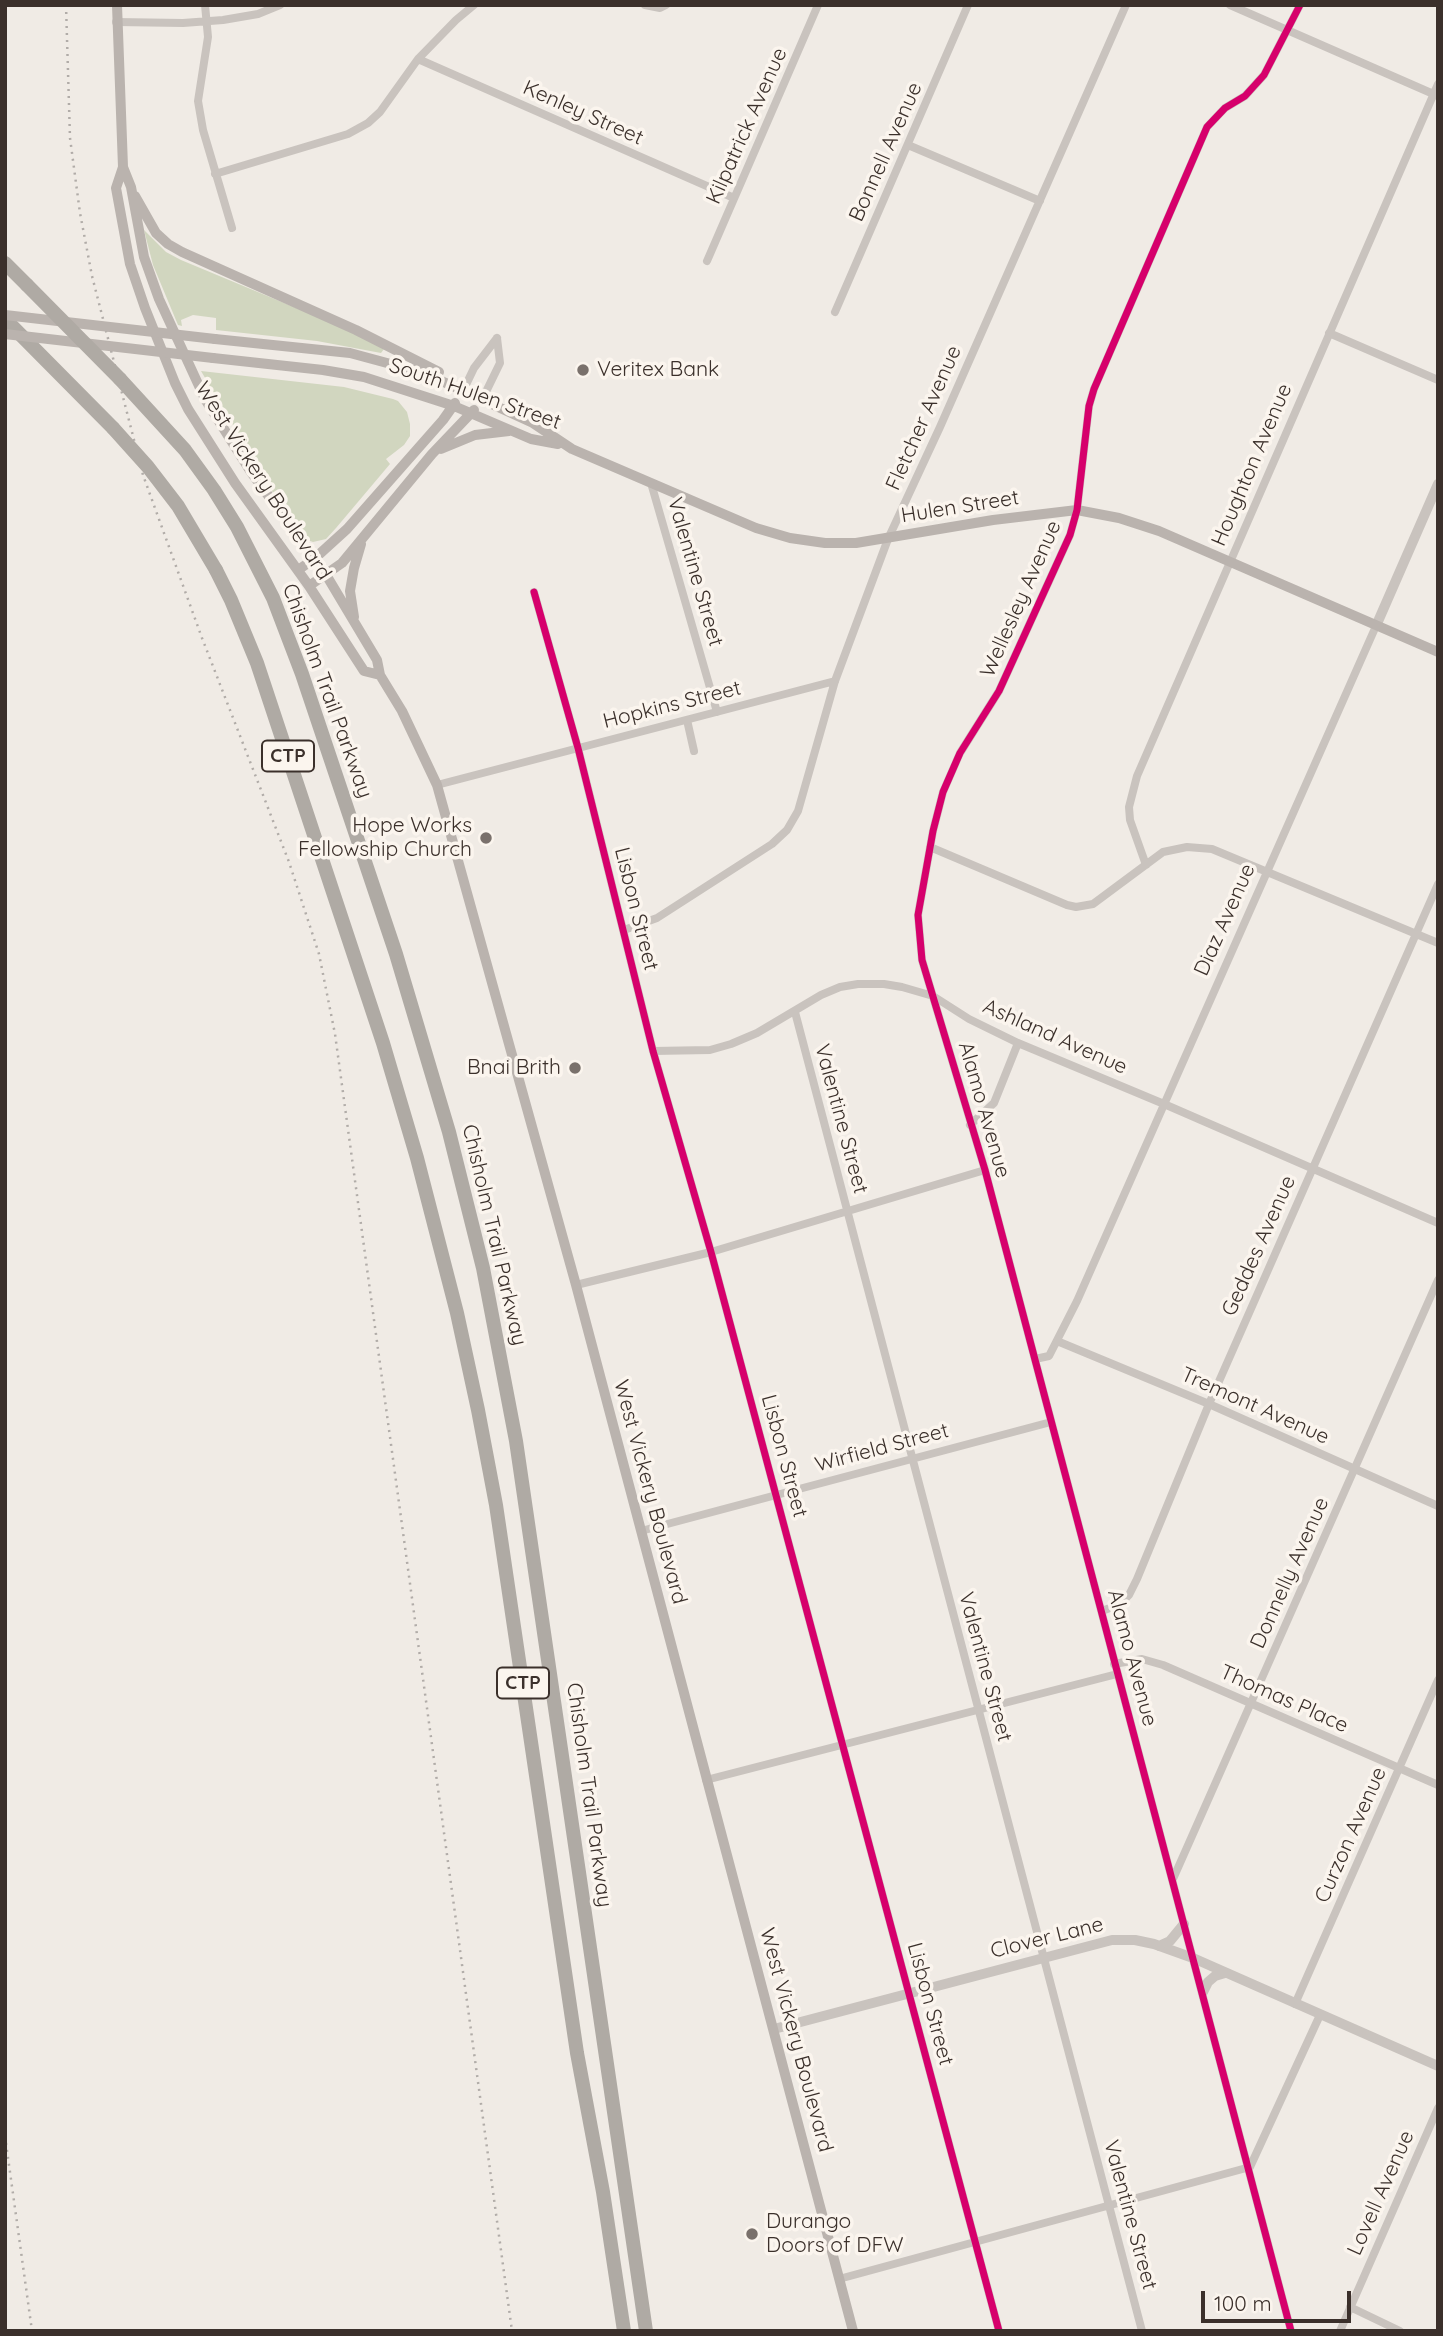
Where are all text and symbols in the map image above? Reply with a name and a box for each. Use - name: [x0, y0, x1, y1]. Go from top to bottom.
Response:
- street label: Kilpatrick Avenue: [701, 44, 793, 208]
- street label: Kenley Street: [519, 75, 647, 151]
- street label: Bonnell Avenue: [844, 79, 928, 225]
- street label: Fletcher Avenue: [881, 342, 967, 494]
- street label: South Hulen Street: [386, 353, 564, 435]
- place label: Veritex Bank: [597, 357, 719, 383]
- marker: Veritex Bank: [575, 362, 591, 378]
- street label: West Vickery Boulevard: [190, 377, 336, 585]
- street label: Houghton Avenue: [1206, 380, 1298, 550]
- street label: Hulen Street: [899, 485, 1021, 529]
- street label: Valentine Street: [662, 495, 728, 649]
- street label: Wellesley Avenue: [975, 517, 1067, 681]
- street label: Chisholm Trail Parkway: [276, 580, 378, 802]
- street label: Hopkins Street: [600, 676, 744, 734]
- road number: CTP: [262, 740, 314, 772]
- place label: Hope Works Fellowship Church: [298, 813, 472, 863]
- marker: Hope Works Fellowship Church: [478, 830, 494, 846]
- street label: Lisbon Street: [609, 845, 663, 973]
- street label: Diaz Avenue: [1189, 860, 1261, 980]
- street label: Ashland Avenue: [979, 994, 1131, 1080]
- street label: Alamo Avenue: [953, 1039, 1015, 1181]
- street label: Valentine Street: [809, 1041, 873, 1197]
- place label: Bnai Brith: [467, 1055, 561, 1081]
- marker: Bnai Brith: [567, 1060, 583, 1076]
- street label: Chisholm Trail Parkway: [456, 1122, 532, 1348]
- street label: Geddes Avenue: [1217, 1172, 1301, 1320]
- street label: Tremont Avenue: [1177, 1362, 1333, 1450]
- street label: West Vickery Boulevard: [608, 1377, 692, 1607]
- street label: Lisbon Street: [755, 1392, 813, 1520]
- street label: Wirfield Street: [812, 1418, 952, 1478]
- street label: Donnelly Avenue: [1245, 1493, 1335, 1653]
- street label: Alamo Avenue: [1102, 1587, 1162, 1729]
- street label: Valentine Street: [953, 1589, 1017, 1745]
- street label: Thomas Place: [1216, 1660, 1352, 1738]
- road number: CTP: [497, 1667, 549, 1698]
- street label: Chisholm Trail Parkway: [561, 1681, 617, 1909]
- street label: Curzon Avenue: [1310, 1763, 1392, 1907]
- street label: Clover Lane: [988, 1912, 1106, 1964]
- street label: West Vickery Boulevard: [754, 1925, 838, 2155]
- street label: Lisbon Street: [901, 1940, 959, 2068]
- street label: Lovell Avenue: [1342, 2127, 1420, 2259]
- street label: Valentine Street: [1098, 2137, 1162, 2293]
- place label: Durango Doors of DFW: [766, 2209, 904, 2259]
- marker: Durango Doors of DFW: [744, 2226, 760, 2242]
- scale bar: [1205, 2276, 1356, 2320]
- text: 100 m: [1214, 2290, 1272, 2316]

